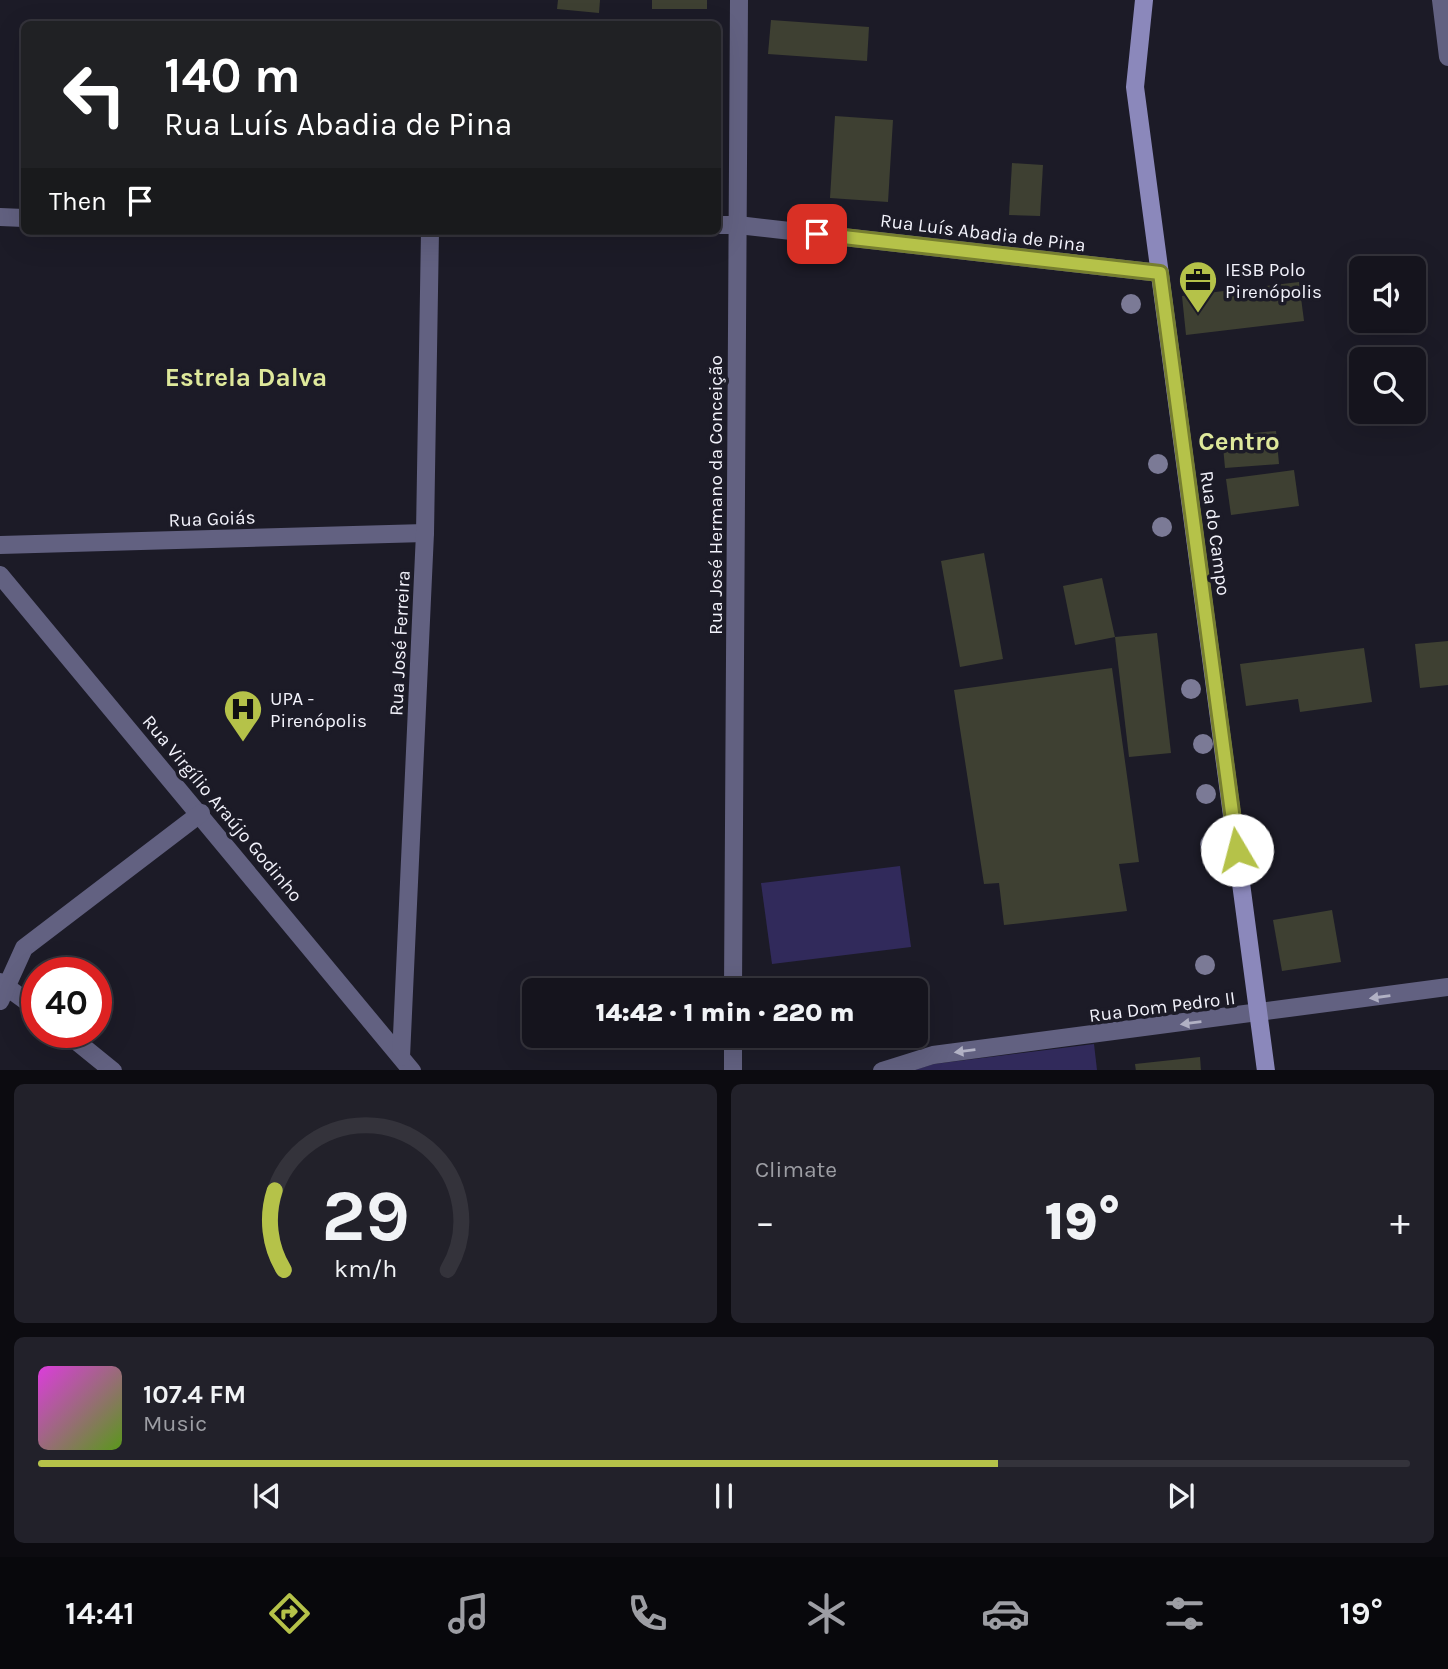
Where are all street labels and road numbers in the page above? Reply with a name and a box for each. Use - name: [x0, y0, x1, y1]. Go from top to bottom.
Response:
- street label: Rua Luís Abadia de Pina: [879, 209, 1087, 257]
- street label: Rua José Hermano da Conceição: [705, 355, 727, 635]
- street label: Rua do Campo: [1195, 469, 1235, 597]
- street label: Rua Goiás: [168, 506, 256, 532]
- street label: Rua José Ferreira: [385, 570, 415, 717]
- street label: Rua Virgílio Araújo Godinho: [138, 711, 307, 906]
- street label: Rua Dom Pedro II: [1088, 987, 1237, 1027]

